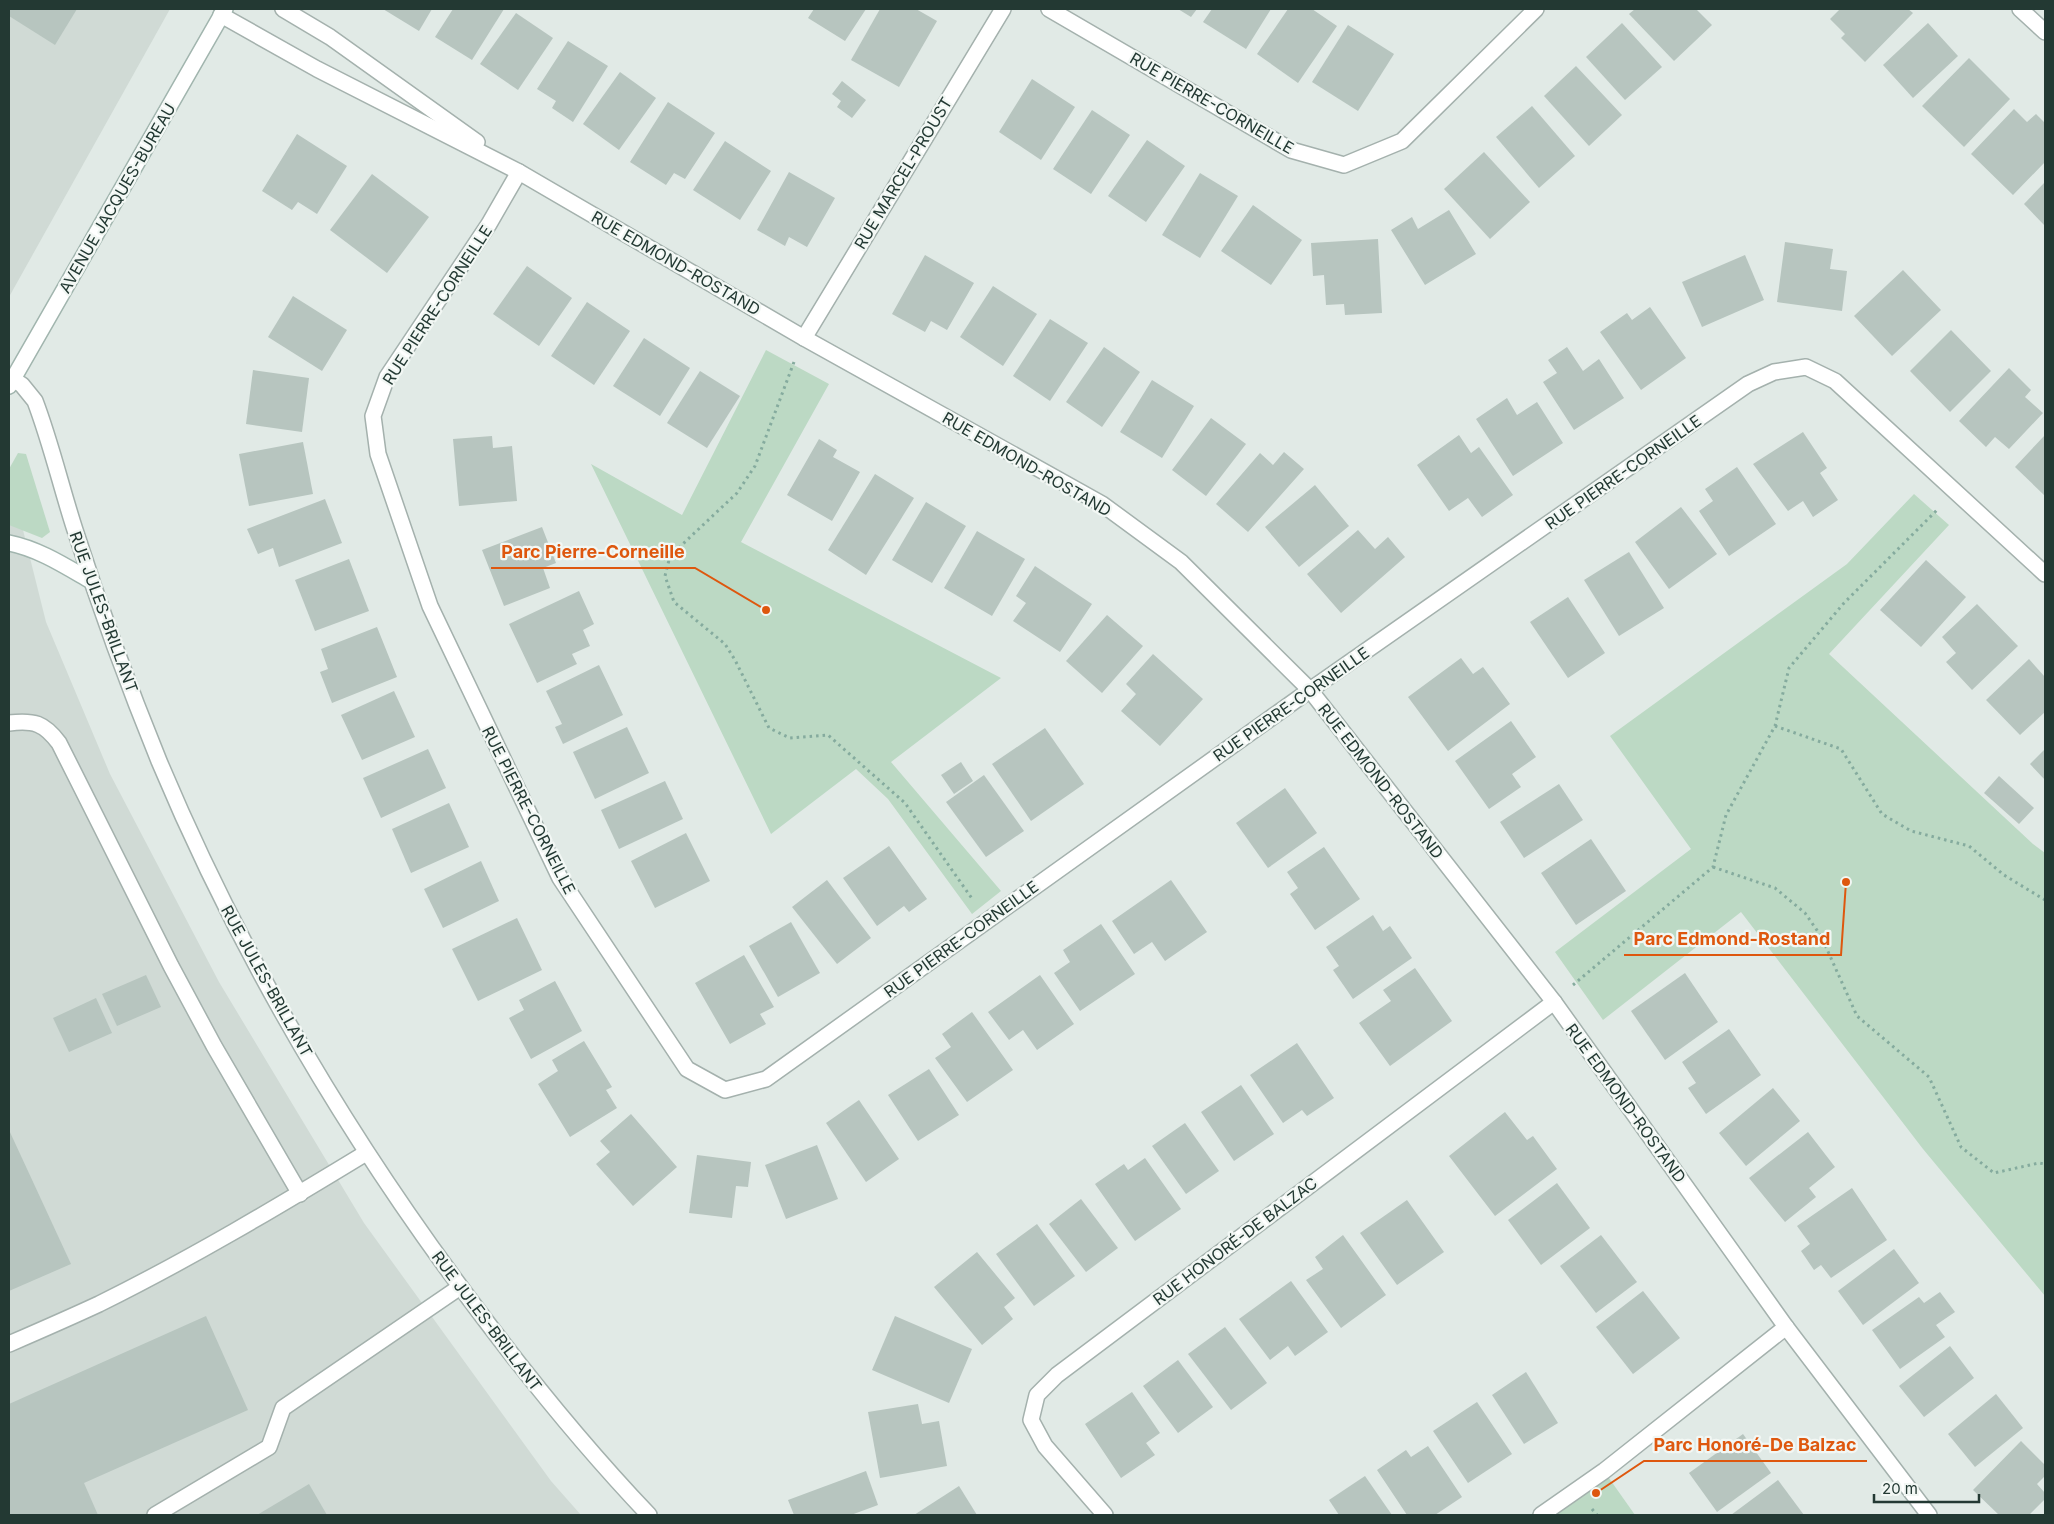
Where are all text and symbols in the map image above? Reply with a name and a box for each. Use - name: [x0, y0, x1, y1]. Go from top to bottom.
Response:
- street label: RUE PIERRE-CORNEILLE: [1126, 48, 1298, 158]
- street label: RUE MARCEL-PROUST: [850, 93, 956, 253]
- street label: AVENUE JACQUES-BUREAU: [54, 99, 180, 297]
- street label: RUE EDMOND-ROSTAND: [588, 206, 764, 320]
- street label: RUE PIERRE-CORNEILLE: [378, 222, 496, 388]
- street label: RUE EDMOND-ROSTAND: [939, 407, 1115, 521]
- street label: RUE PIERRE-CORNEILLE: [1541, 410, 1705, 534]
- street label: RUE JULES-BRILLANT: [65, 529, 143, 695]
- callout: Parc Pierre-Corneille: [491, 535, 695, 568]
- text: Parc Pierre-Corneille: [501, 541, 685, 562]
- street label: RUE PIERRE-CORNEILLE: [1209, 642, 1373, 766]
- street label: RUE EDMOND-ROSTAND: [1314, 699, 1448, 863]
- street label: RUE PIERRE-CORNEILLE: [478, 723, 580, 897]
- street label: RUE PIERRE-CORNEILLE: [880, 876, 1042, 1002]
- street label: RUE JULES-BRILLANT: [217, 902, 317, 1060]
- callout: Parc Edmond-Rostand: [1624, 922, 1841, 955]
- text: Parc Edmond-Rostand: [1634, 928, 1830, 949]
- street label: RUE EDMOND-ROSTAND: [1562, 1020, 1690, 1186]
- street label: RUE HONORÉ-DE BALZAC: [1149, 1173, 1321, 1309]
- street label: RUE JULES-BRILLANT: [428, 1247, 546, 1395]
- callout: Parc Honoré-De Balzac: [1644, 1428, 1867, 1461]
- text: Parc Honoré-De Balzac: [1654, 1434, 1856, 1455]
- scale bar: [1874, 1472, 1979, 1504]
- text: 20 m: [1882, 1479, 1918, 1498]

